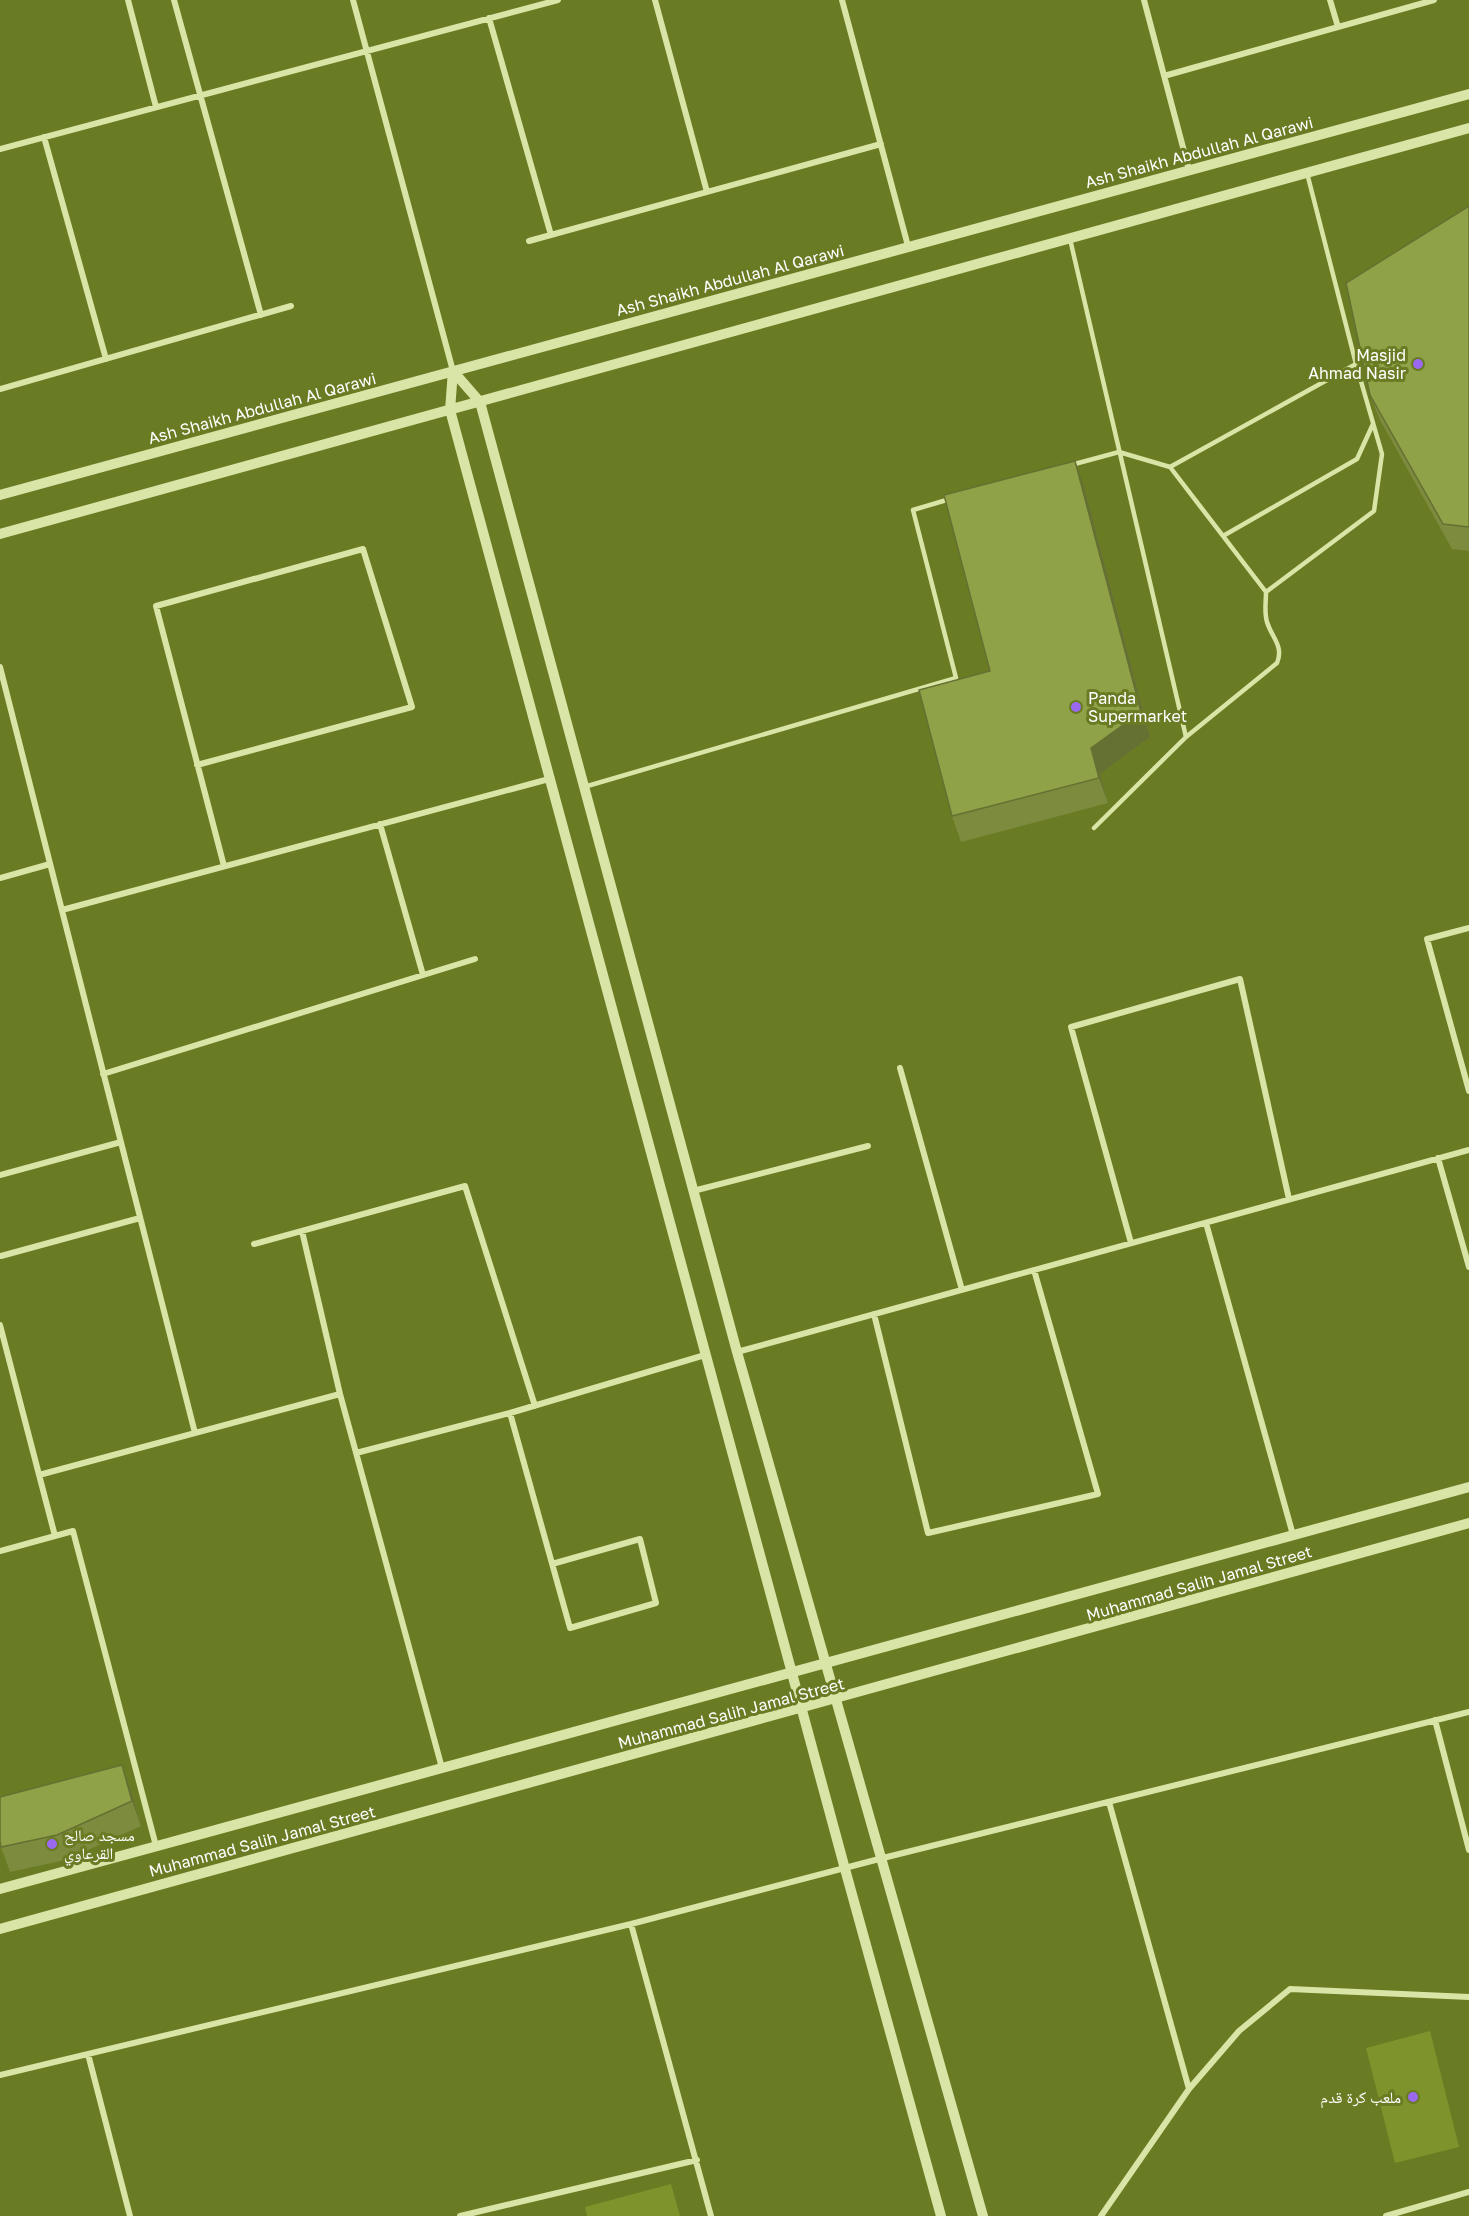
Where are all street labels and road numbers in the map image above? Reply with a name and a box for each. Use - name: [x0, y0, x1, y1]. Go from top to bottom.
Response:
- street label: Ash Shaikh Abdullah Al Qarawi: [1083, 112, 1315, 192]
- street label: Ash Shaikh Abdullah Al Qarawi: [614, 240, 846, 320]
- street label: Ash Shaikh Abdullah Al Qarawi: [146, 368, 378, 448]
- street label: Muhammad Salih Jamal Street: [1084, 1541, 1314, 1625]
- street label: Muhammad Salih Jamal Street: [616, 1673, 846, 1753]
- street label: Muhammad Salih Jamal Street: [147, 1801, 377, 1881]

